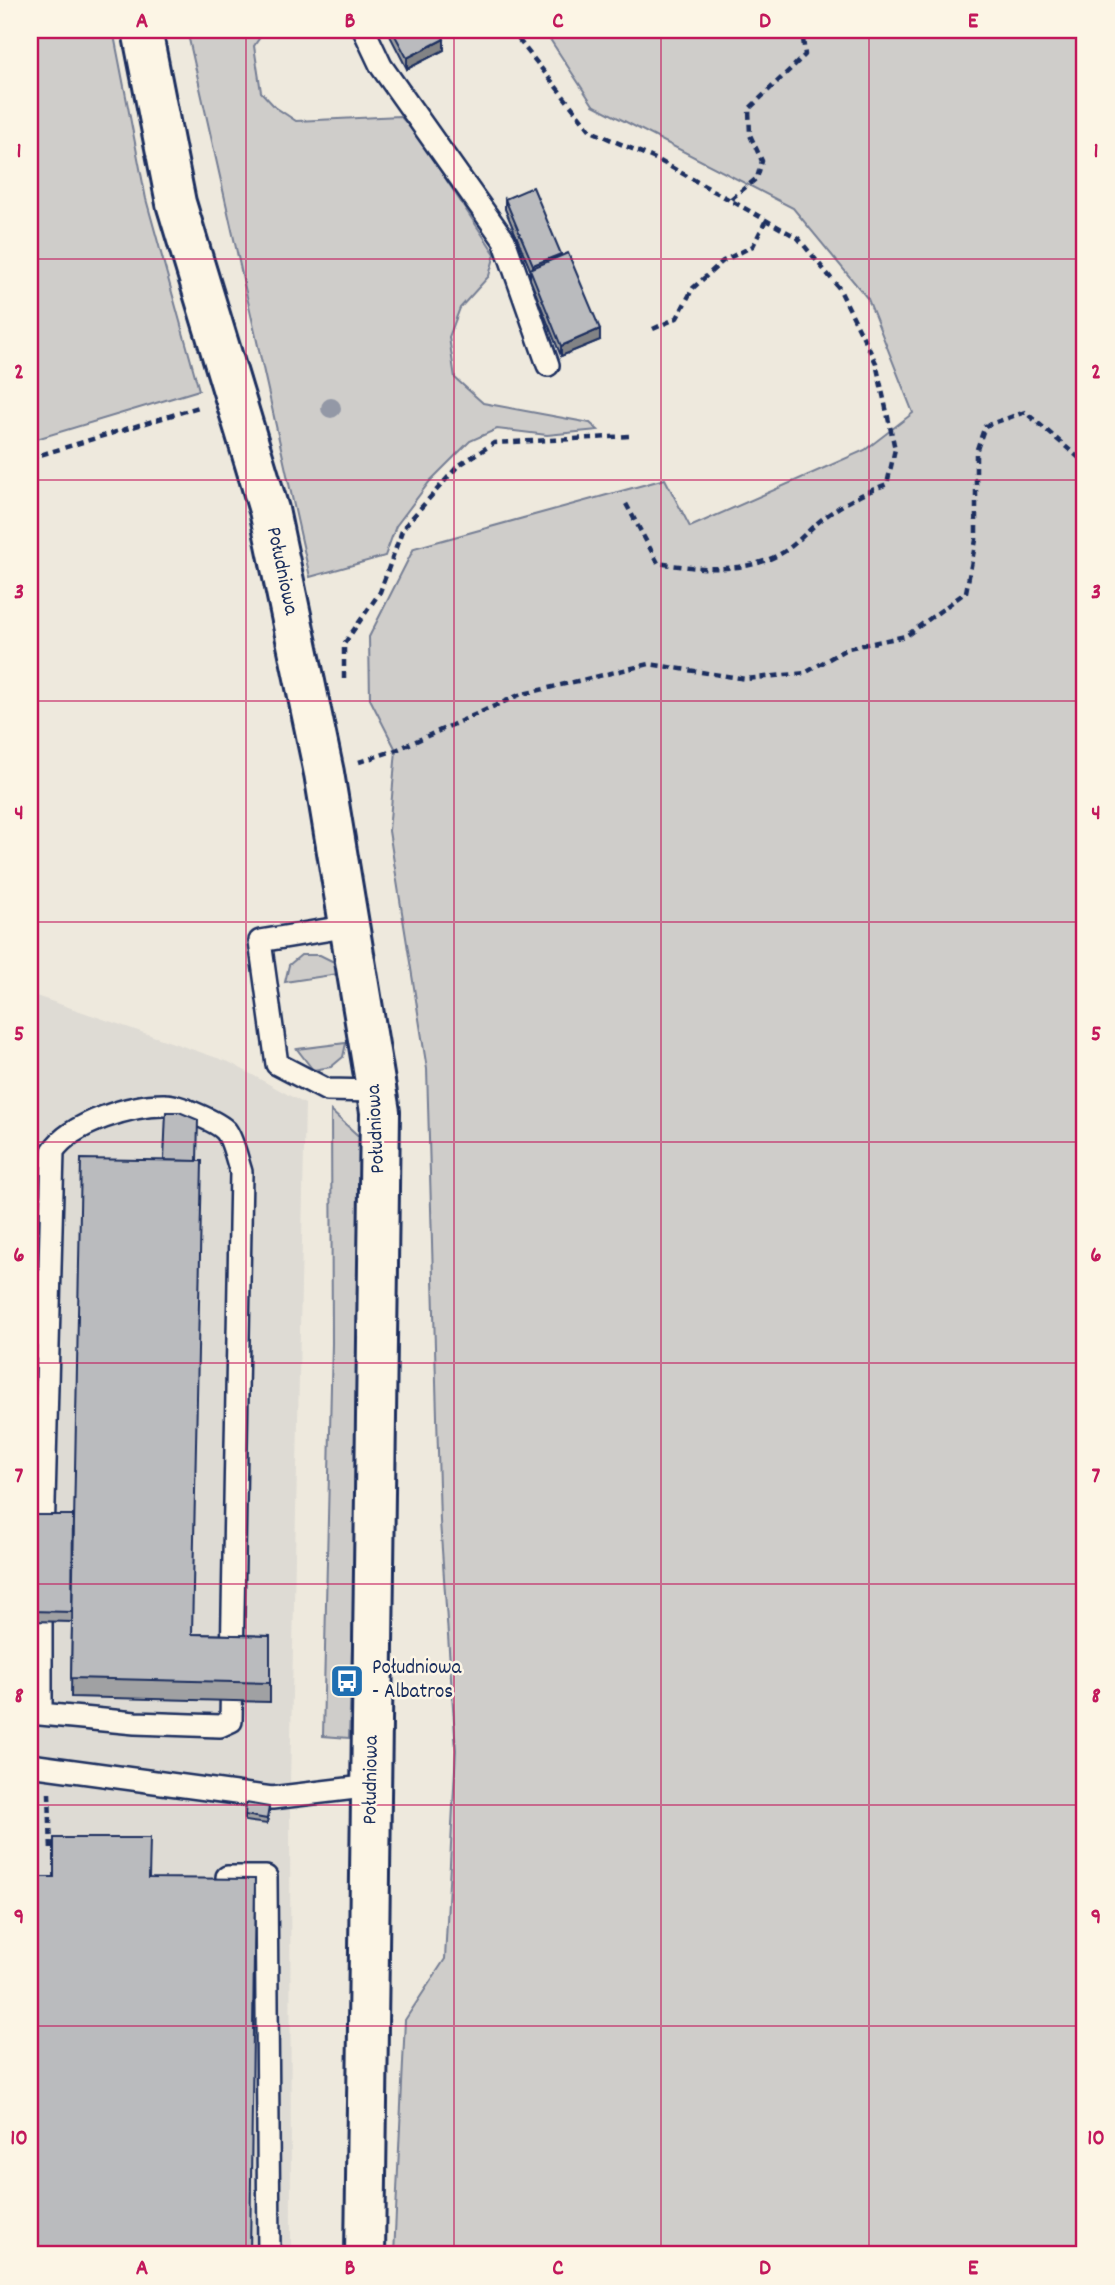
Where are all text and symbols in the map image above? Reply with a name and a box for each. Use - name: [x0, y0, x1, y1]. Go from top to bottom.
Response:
- text: A: [136, 6, 148, 39]
- text: B: [345, 6, 356, 39]
- text: C: [552, 6, 564, 39]
- text: D: [759, 6, 771, 39]
- text: E: [968, 6, 979, 39]
- text: 1: [16, 136, 22, 169]
- text: 1: [1093, 136, 1099, 169]
- text: 2: [14, 357, 24, 390]
- text: 2: [1091, 357, 1101, 390]
- street label: Południowa: [257, 524, 305, 619]
- text: 3: [14, 577, 24, 610]
- text: 3: [1091, 577, 1101, 610]
- text: 4: [14, 798, 24, 831]
- text: 4: [1091, 798, 1101, 831]
- text: 5: [14, 1019, 24, 1052]
- text: 5: [1091, 1019, 1101, 1052]
- street label: Południowa: [360, 1082, 394, 1174]
- text: 6: [13, 1240, 25, 1273]
- text: 6: [1090, 1240, 1102, 1273]
- text: 7: [15, 1461, 24, 1494]
- text: 7: [1092, 1461, 1101, 1494]
- place label: Południowa - Albatros: [372, 1654, 463, 1708]
- bus stop icon: Południowa - Albatros: [328, 1662, 366, 1700]
- text: 8: [14, 1681, 24, 1714]
- text: 8: [1091, 1681, 1101, 1714]
- street label: Południowa: [356, 1734, 388, 1825]
- text: 9: [14, 1902, 24, 1935]
- text: 9: [1091, 1902, 1101, 1935]
- text: 10: [10, 2123, 28, 2156]
- text: 10: [1087, 2123, 1105, 2156]
- text: A: [136, 2253, 148, 2285]
- text: B: [345, 2253, 356, 2285]
- text: C: [552, 2253, 564, 2285]
- text: D: [759, 2253, 771, 2285]
- text: E: [968, 2253, 979, 2285]

